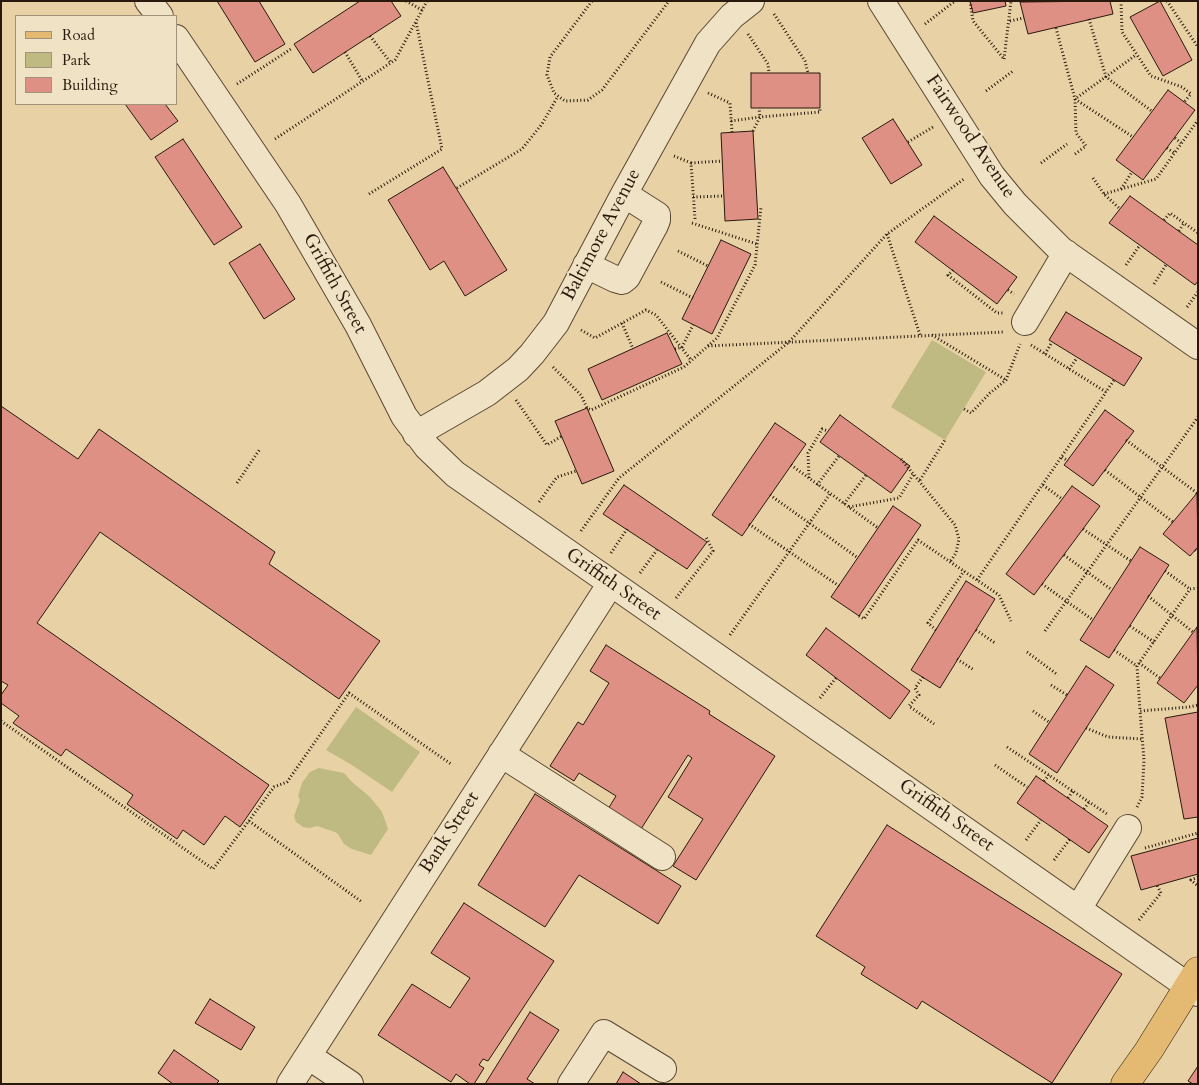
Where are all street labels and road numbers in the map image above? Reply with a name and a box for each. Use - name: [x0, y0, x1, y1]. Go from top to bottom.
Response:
- street label: Fairwood Avenue: [920, 71, 1020, 203]
- street label: Baltimore Avenue: [558, 165, 646, 305]
- street label: Griffith Street: [297, 230, 371, 338]
- street label: Griffith Street: [561, 544, 665, 626]
- street label: Griffith Street: [894, 775, 998, 857]
- street label: Bank Street: [415, 788, 485, 878]

